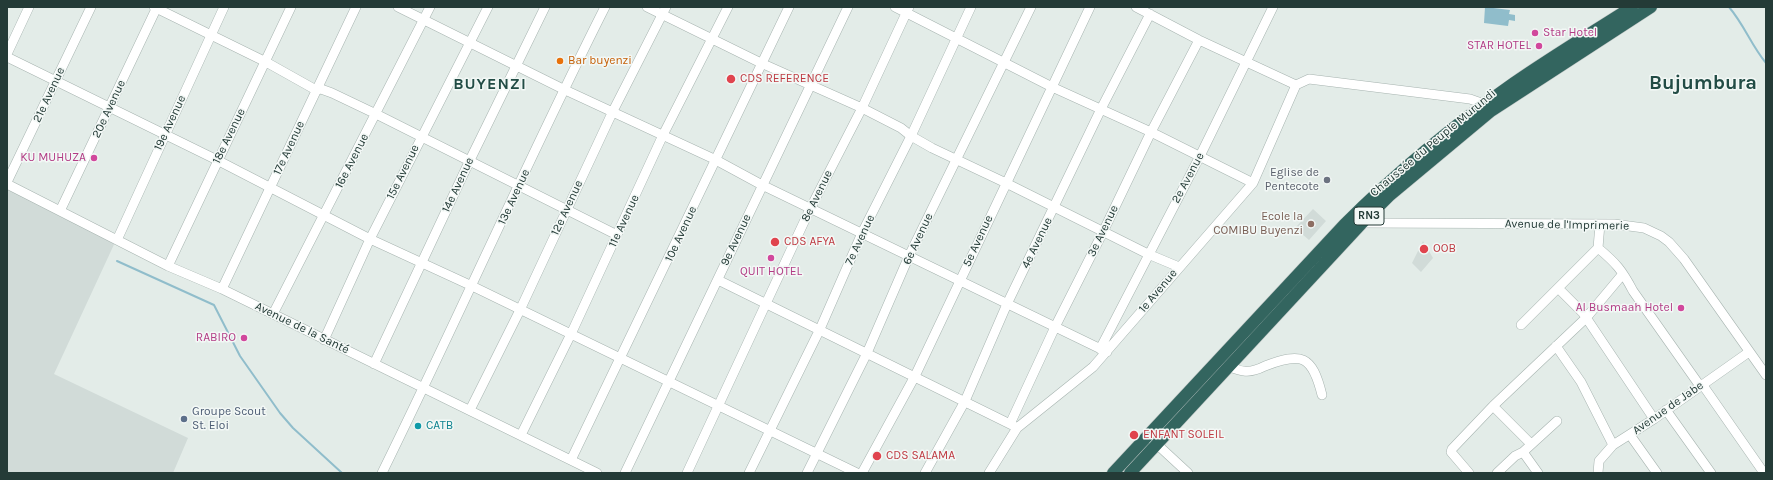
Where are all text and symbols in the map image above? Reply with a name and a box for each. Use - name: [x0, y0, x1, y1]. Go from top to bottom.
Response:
- place label: Star Hotel: [1543, 26, 1597, 40]
- marker: Star Hotel: [1530, 28, 1540, 38]
- place label: STAR HOTEL: [1467, 39, 1531, 53]
- marker: STAR HOTEL: [1534, 41, 1544, 51]
- place label: Bar buyenzi: [568, 54, 632, 68]
- marker: Bar buyenzi: [555, 56, 565, 66]
- street label: 21e Avenue: [30, 65, 68, 125]
- district label: Bujumbura: [1649, 71, 1757, 95]
- place label: CDS REFERENCE: [740, 72, 829, 86]
- marker: CDS REFERENCE: [725, 73, 737, 85]
- district label: BUYENZI: [453, 74, 527, 94]
- street label: 20e Avenue: [89, 78, 129, 140]
- street label: Chaussée du Peuple Murundi: [1367, 86, 1499, 200]
- street label: 19e Avenue: [151, 93, 189, 153]
- street label: 18e Avenue: [209, 106, 249, 166]
- street label: 17e Avenue: [270, 119, 308, 177]
- street label: 16e Avenue: [332, 131, 372, 191]
- street label: 15e Avenue: [384, 142, 422, 202]
- street label: 2e Avenue: [1169, 150, 1207, 206]
- place label: KU MUHUZA: [20, 151, 86, 165]
- marker: KU MUHUZA: [89, 153, 99, 163]
- street label: 14e Avenue: [439, 155, 477, 215]
- place label: Eglise de Pentecote: [1265, 166, 1319, 194]
- street label: 13e Avenue: [495, 167, 533, 227]
- street label: 8e Avenue: [798, 168, 836, 224]
- marker: Eglise de Pentecote: [1322, 175, 1332, 185]
- street label: 12e Avenue: [548, 178, 586, 238]
- street label: 11e Avenue: [606, 192, 642, 250]
- street label: 3e Avenue: [1084, 203, 1122, 259]
- street label: 10e Avenue: [662, 204, 700, 264]
- road number: RN3: [1354, 207, 1384, 225]
- place label: Ecole la COMIBU Buyenzi: [1213, 210, 1303, 238]
- street label: 6e Avenue: [900, 211, 936, 267]
- street label: 9e Avenue: [718, 212, 754, 268]
- street label: 7e Avenue: [842, 212, 878, 268]
- street label: 5e Avenue: [960, 213, 996, 269]
- street label: 4e Avenue: [1018, 215, 1056, 271]
- street label: Avenue de l'Imprimerie: [1505, 217, 1629, 233]
- marker: Ecole la COMIBU Buyenzi: [1306, 219, 1316, 229]
- place label: CDS AFYA: [784, 235, 835, 249]
- marker: CDS AFYA: [769, 236, 781, 248]
- place label: OOB: [1433, 242, 1456, 256]
- marker: OOB: [1418, 243, 1430, 255]
- marker: QUIT HOTEL: [766, 253, 776, 263]
- place label: QUIT HOTEL: [740, 265, 802, 279]
- street label: 1e Avenue: [1136, 266, 1180, 316]
- street label: Avenue de la Santé: [253, 299, 351, 357]
- place label: Al Busmaah Hotel: [1576, 301, 1673, 315]
- marker: Al Busmaah Hotel: [1676, 303, 1686, 313]
- place label: RABIRO: [196, 331, 236, 345]
- marker: RABIRO: [239, 333, 249, 343]
- street label: Avenue de Jabe: [1630, 378, 1706, 438]
- place label: Groupe Scout St. Eloi: [192, 405, 266, 433]
- marker: Groupe Scout St. Eloi: [179, 414, 189, 424]
- place label: CATB: [426, 419, 453, 433]
- marker: CATB: [413, 421, 423, 431]
- place label: ENFANT SOLEIL: [1143, 428, 1224, 442]
- marker: ENFANT SOLEIL: [1128, 429, 1140, 441]
- place label: CDS SALAMA: [886, 449, 955, 463]
- marker: CDS SALAMA: [871, 450, 883, 462]

